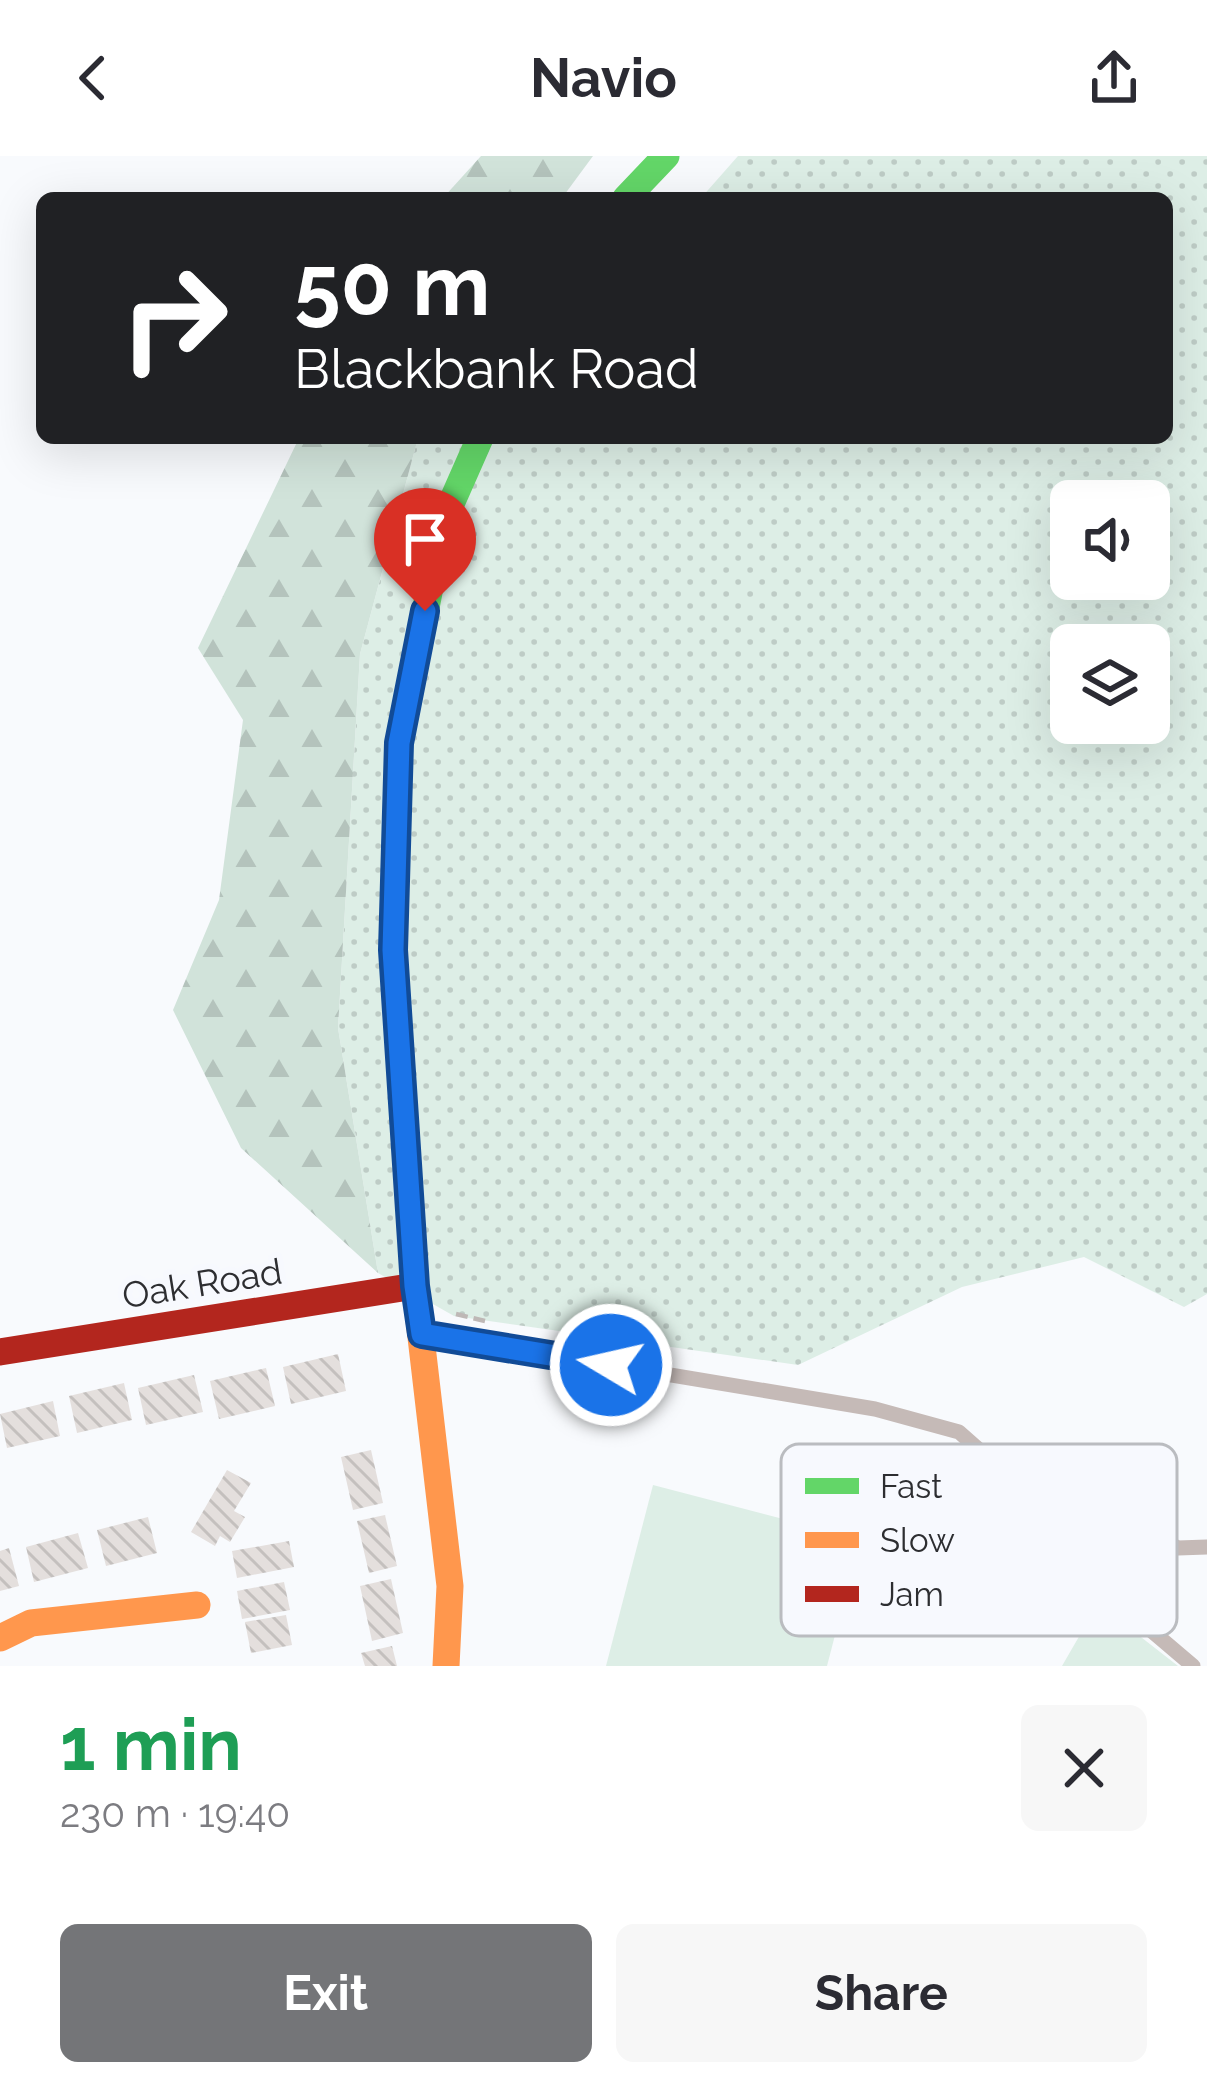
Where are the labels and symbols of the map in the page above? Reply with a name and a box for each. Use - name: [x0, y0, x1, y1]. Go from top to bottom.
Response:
- pin: [374, 488, 476, 611]
- street label: Oak Road: [119, 1250, 285, 1316]
- position arrow: [548, 1302, 674, 1428]
- legend: [781, 1444, 1177, 1636]
- text: Fast: [880, 1467, 942, 1506]
- text: Slow: [880, 1521, 955, 1560]
- text: Jam: [880, 1575, 944, 1614]

